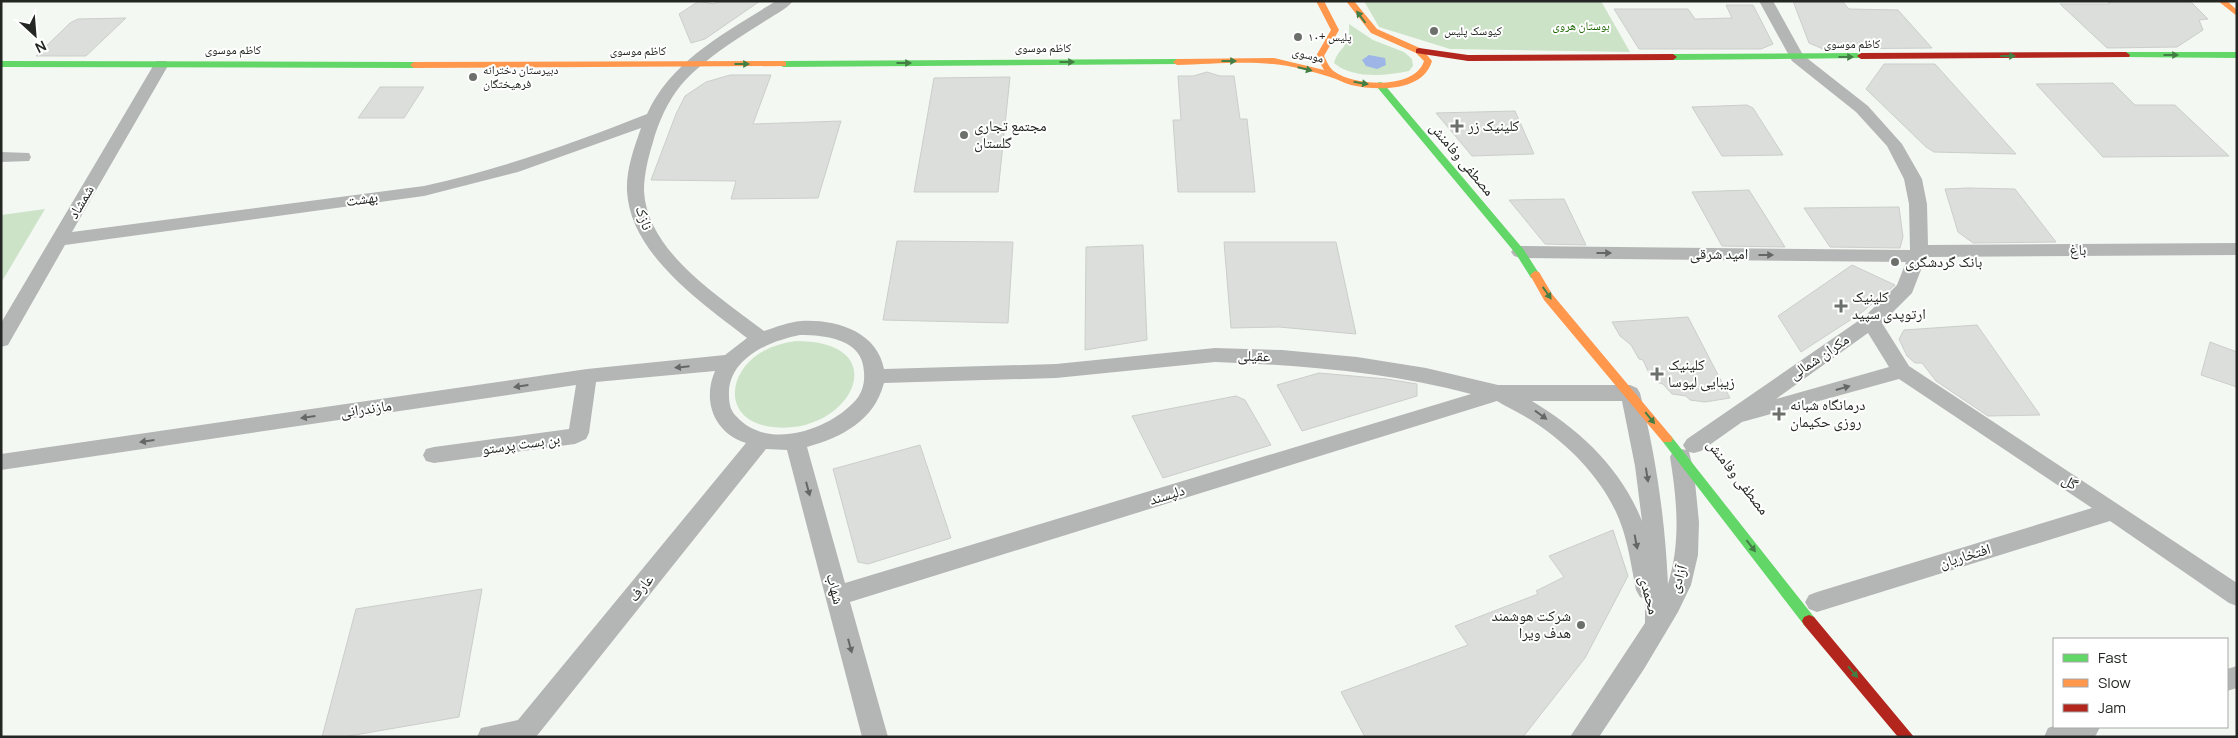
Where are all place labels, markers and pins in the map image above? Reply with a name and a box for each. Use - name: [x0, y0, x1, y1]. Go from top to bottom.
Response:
- place label: کیوسک پلیس: [1444, 22, 1502, 39]
- marker: کیوسک پلیس: [1428, 25, 1440, 37]
- place label: پلیس +۱۰: [1308, 28, 1352, 45]
- marker: پلیس +۱۰: [1292, 31, 1304, 43]
- place label: دبیرستان دخترانه فرهیختگان: [483, 61, 559, 92]
- marker: دبیرستان دخترانه فرهیختگان: [467, 71, 479, 83]
- place label: مجتمع تجاری گلستان: [974, 115, 1047, 153]
- place label: کلینیک زر: [1467, 115, 1519, 136]
- marker: کلینیک زر: [1450, 119, 1464, 133]
- marker: مجتمع تجاری گلستان: [958, 129, 970, 141]
- place label: بانک گردشگری: [1905, 251, 1982, 272]
- marker: بانک گردشگری: [1889, 256, 1901, 268]
- place label: کلینیک ارتوپدی سپید: [1852, 286, 1926, 324]
- marker: کلینیک ارتوپدی سپید: [1834, 299, 1848, 313]
- place label: کلینیک زیبایی لیوسا: [1668, 354, 1735, 392]
- marker: کلینیک زیبایی لیوسا: [1650, 367, 1664, 381]
- place label: درمانگاه شبانه روزی حکیمان: [1790, 394, 1866, 432]
- marker: درمانگاه شبانه روزی حکیمان: [1772, 407, 1786, 421]
- place label: شرکت هوشمند هدف ویرا: [1491, 605, 1571, 643]
- marker: شرکت هوشمند هدف ویرا: [1575, 619, 1587, 631]

